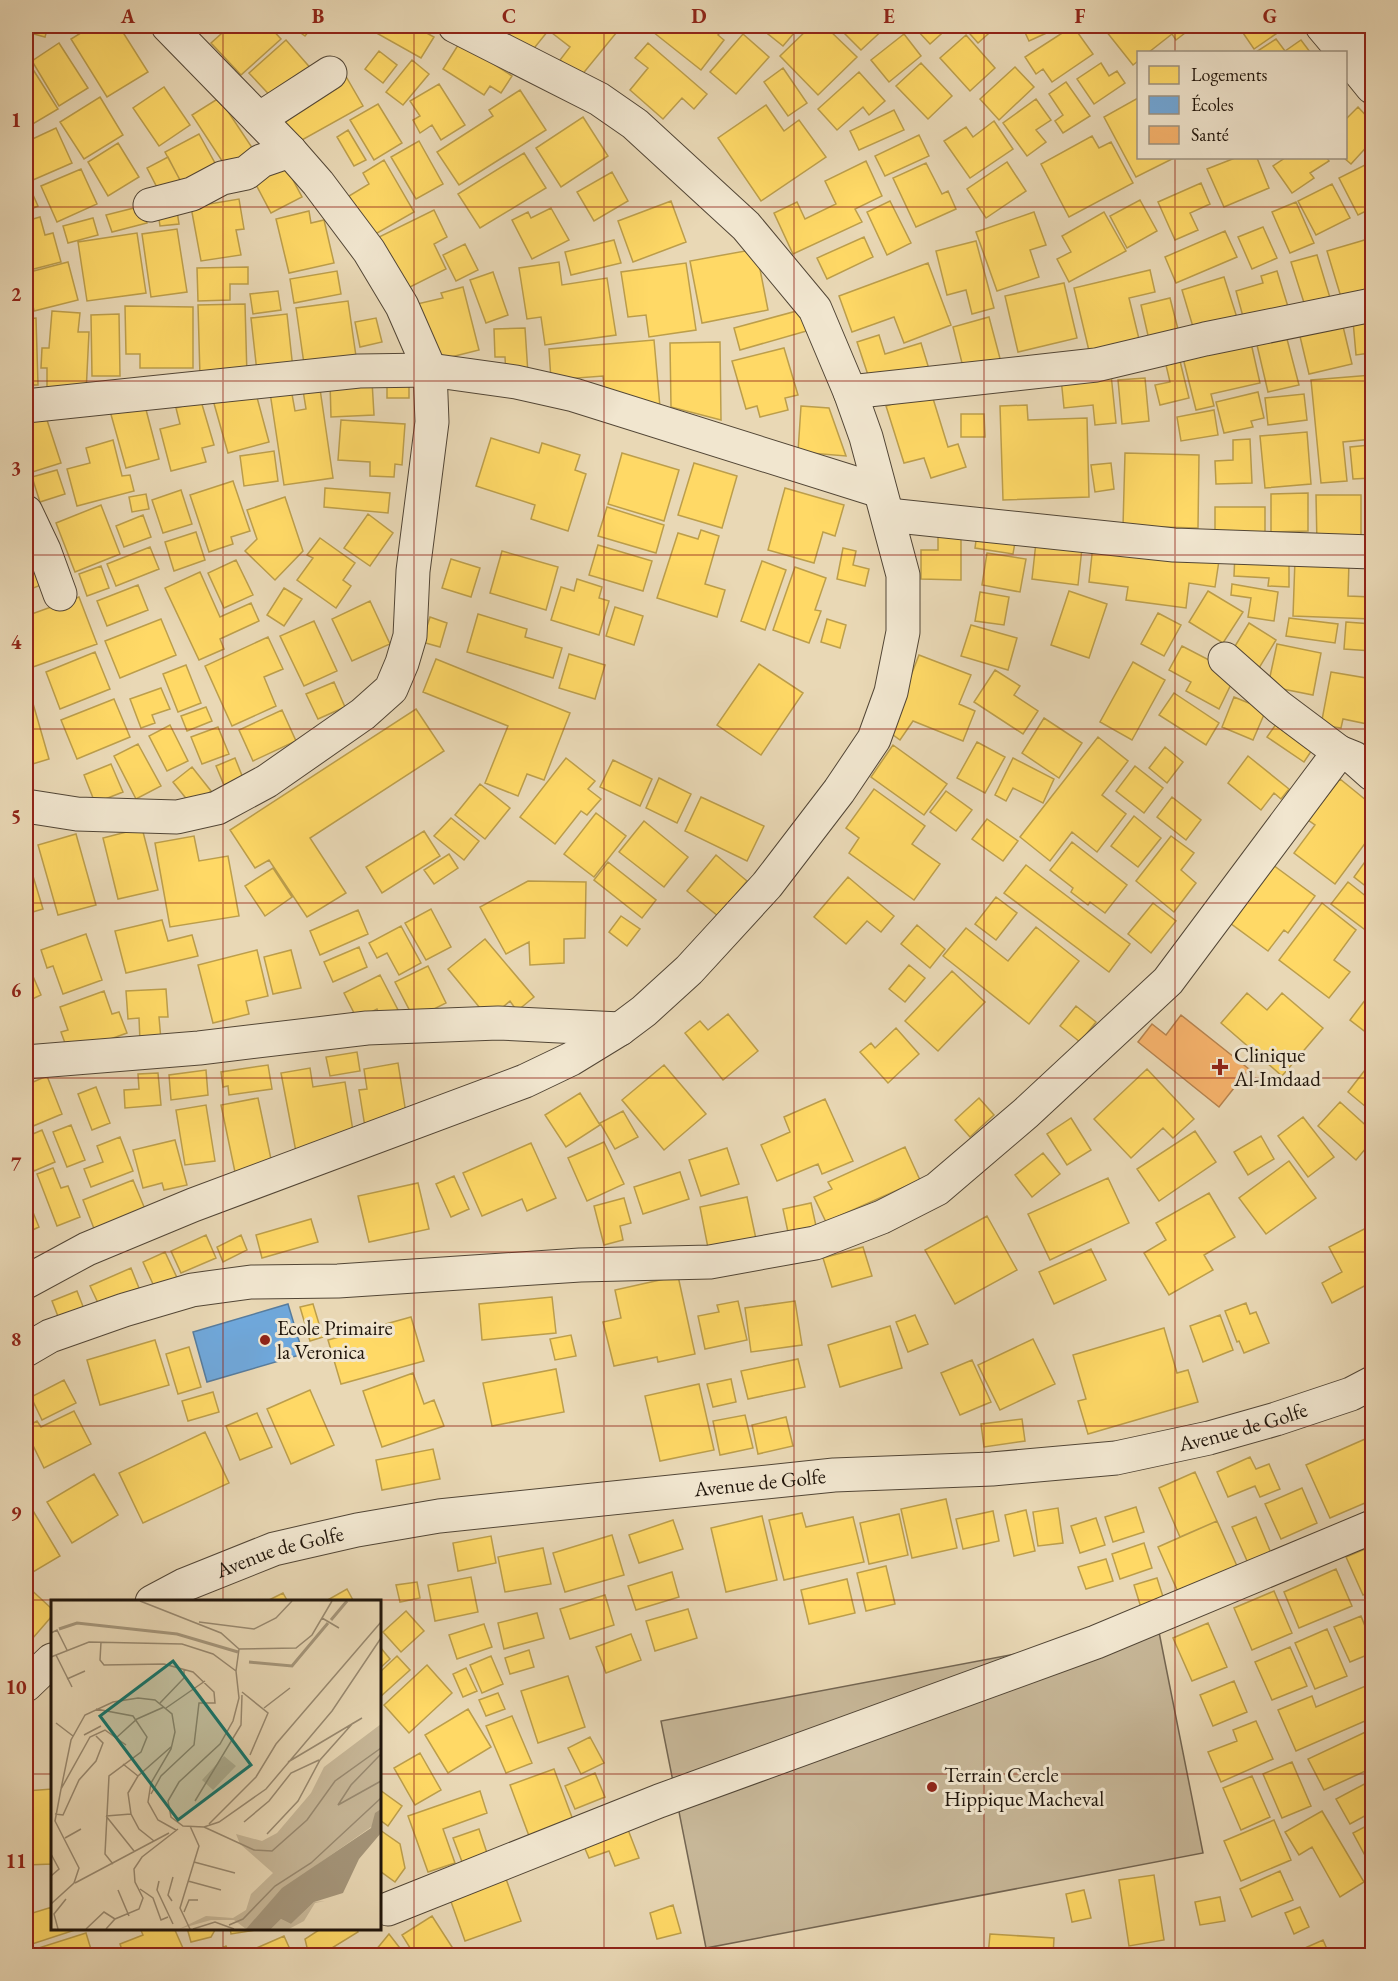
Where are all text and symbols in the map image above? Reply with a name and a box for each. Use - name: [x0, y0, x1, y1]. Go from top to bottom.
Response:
- text: A: [120, 3, 136, 29]
- text: B: [312, 3, 324, 29]
- text: C: [502, 3, 516, 29]
- text: D: [691, 3, 707, 29]
- text: E: [883, 3, 895, 29]
- text: F: [1075, 3, 1086, 29]
- text: G: [1263, 3, 1277, 29]
- legend: [1137, 51, 1347, 159]
- text: Logements: [1191, 63, 1267, 86]
- text: Écoles: [1191, 93, 1234, 116]
- text: 1: [11, 107, 21, 133]
- text: Santé: [1191, 123, 1229, 146]
- text: 2: [11, 281, 22, 307]
- text: 3: [11, 455, 21, 481]
- text: 4: [11, 629, 22, 655]
- text: 5: [11, 803, 21, 829]
- text: 6: [11, 977, 22, 1003]
- place label: Clinique Al-Imdaad: [1233, 1041, 1321, 1092]
- marker: Clinique Al-Imdaad: [1211, 1058, 1229, 1076]
- text: 7: [11, 1151, 22, 1177]
- place label: Ecole Primaire la Veronica: [277, 1314, 393, 1365]
- text: 8: [11, 1326, 21, 1352]
- marker: Ecole Primaire la Veronica: [258, 1333, 272, 1347]
- street label: Avenue de Golfe: [1175, 1396, 1311, 1457]
- street label: Avenue de Golfe: [691, 1462, 827, 1503]
- text: 9: [11, 1500, 22, 1526]
- street label: Avenue de Golfe: [211, 1520, 346, 1584]
- inset map: [51, 1600, 381, 1930]
- text: 10: [5, 1674, 27, 1700]
- place label: Terrain Cercle Hippique Macheval: [944, 1761, 1104, 1812]
- marker: Terrain Cercle Hippique Macheval: [925, 1780, 939, 1794]
- text: 11: [5, 1848, 27, 1874]

